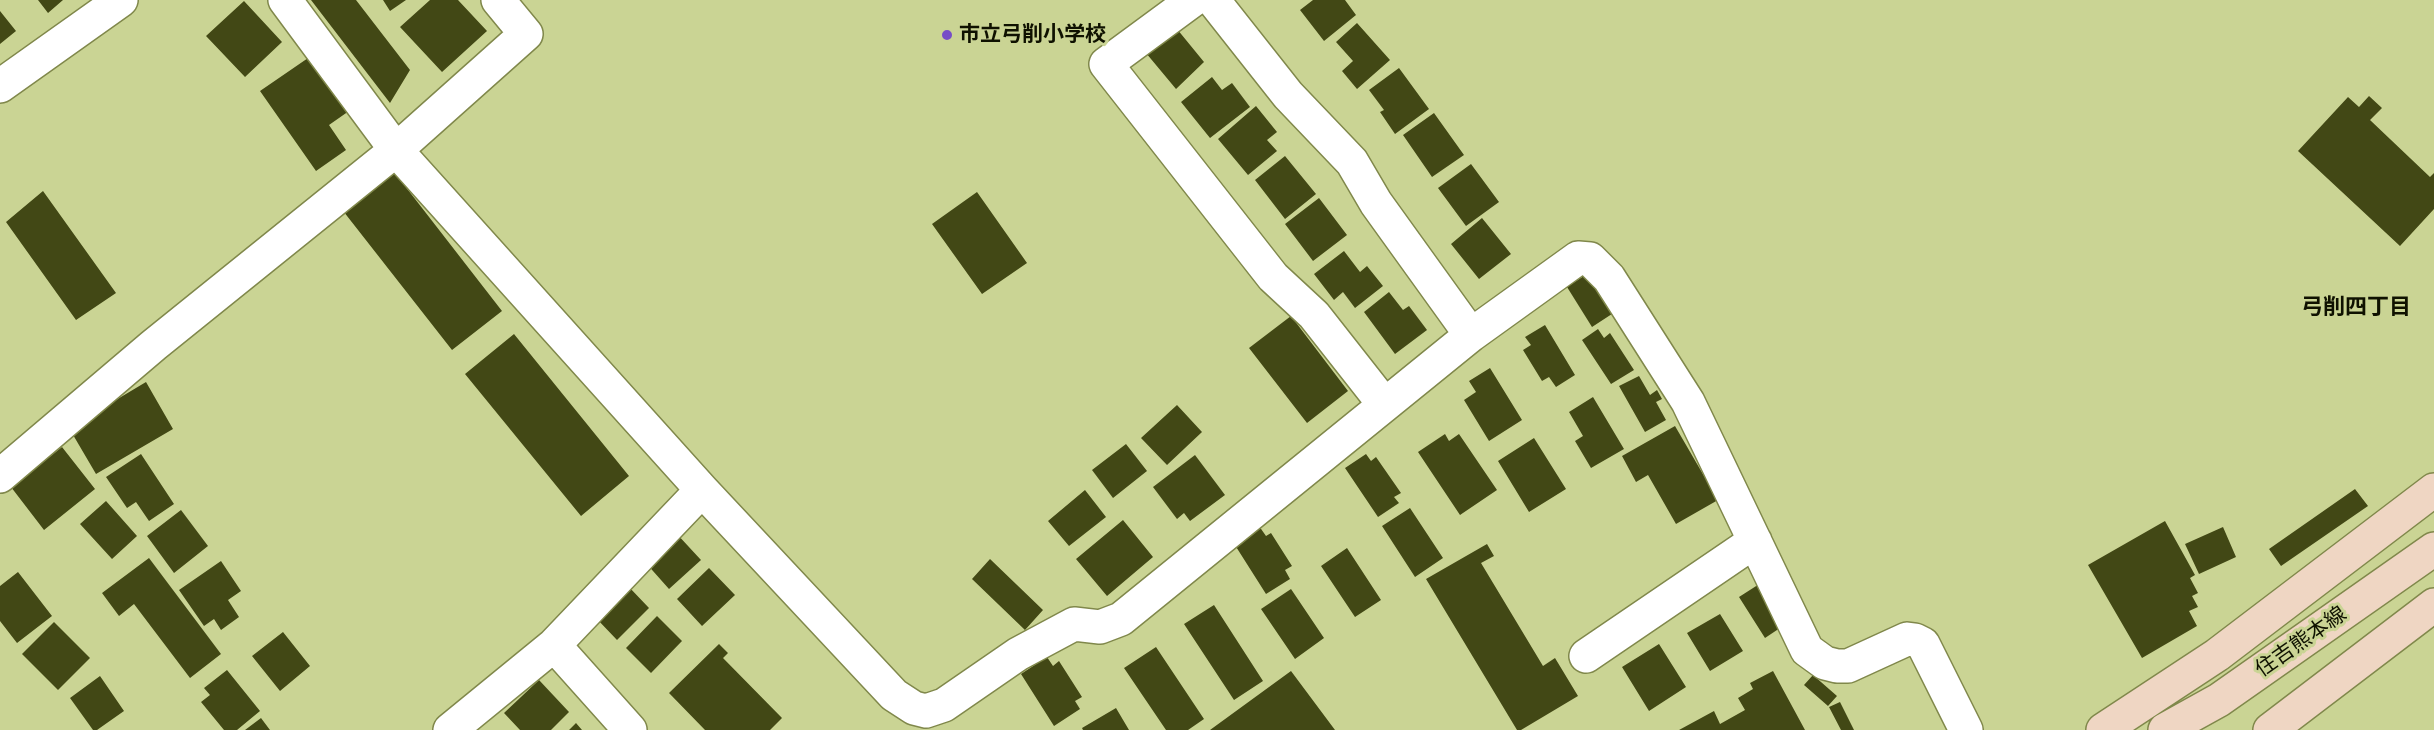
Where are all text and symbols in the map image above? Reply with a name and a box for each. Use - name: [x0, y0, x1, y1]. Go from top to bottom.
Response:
- place label: 市立弓削小学校: [959, 22, 1106, 48]
- marker: 市立弓削小学校: [940, 28, 954, 42]
- district label: 弓削四丁目: [2301, 294, 2411, 320]
- street label: 住吉熊本線: [2251, 602, 2351, 682]

